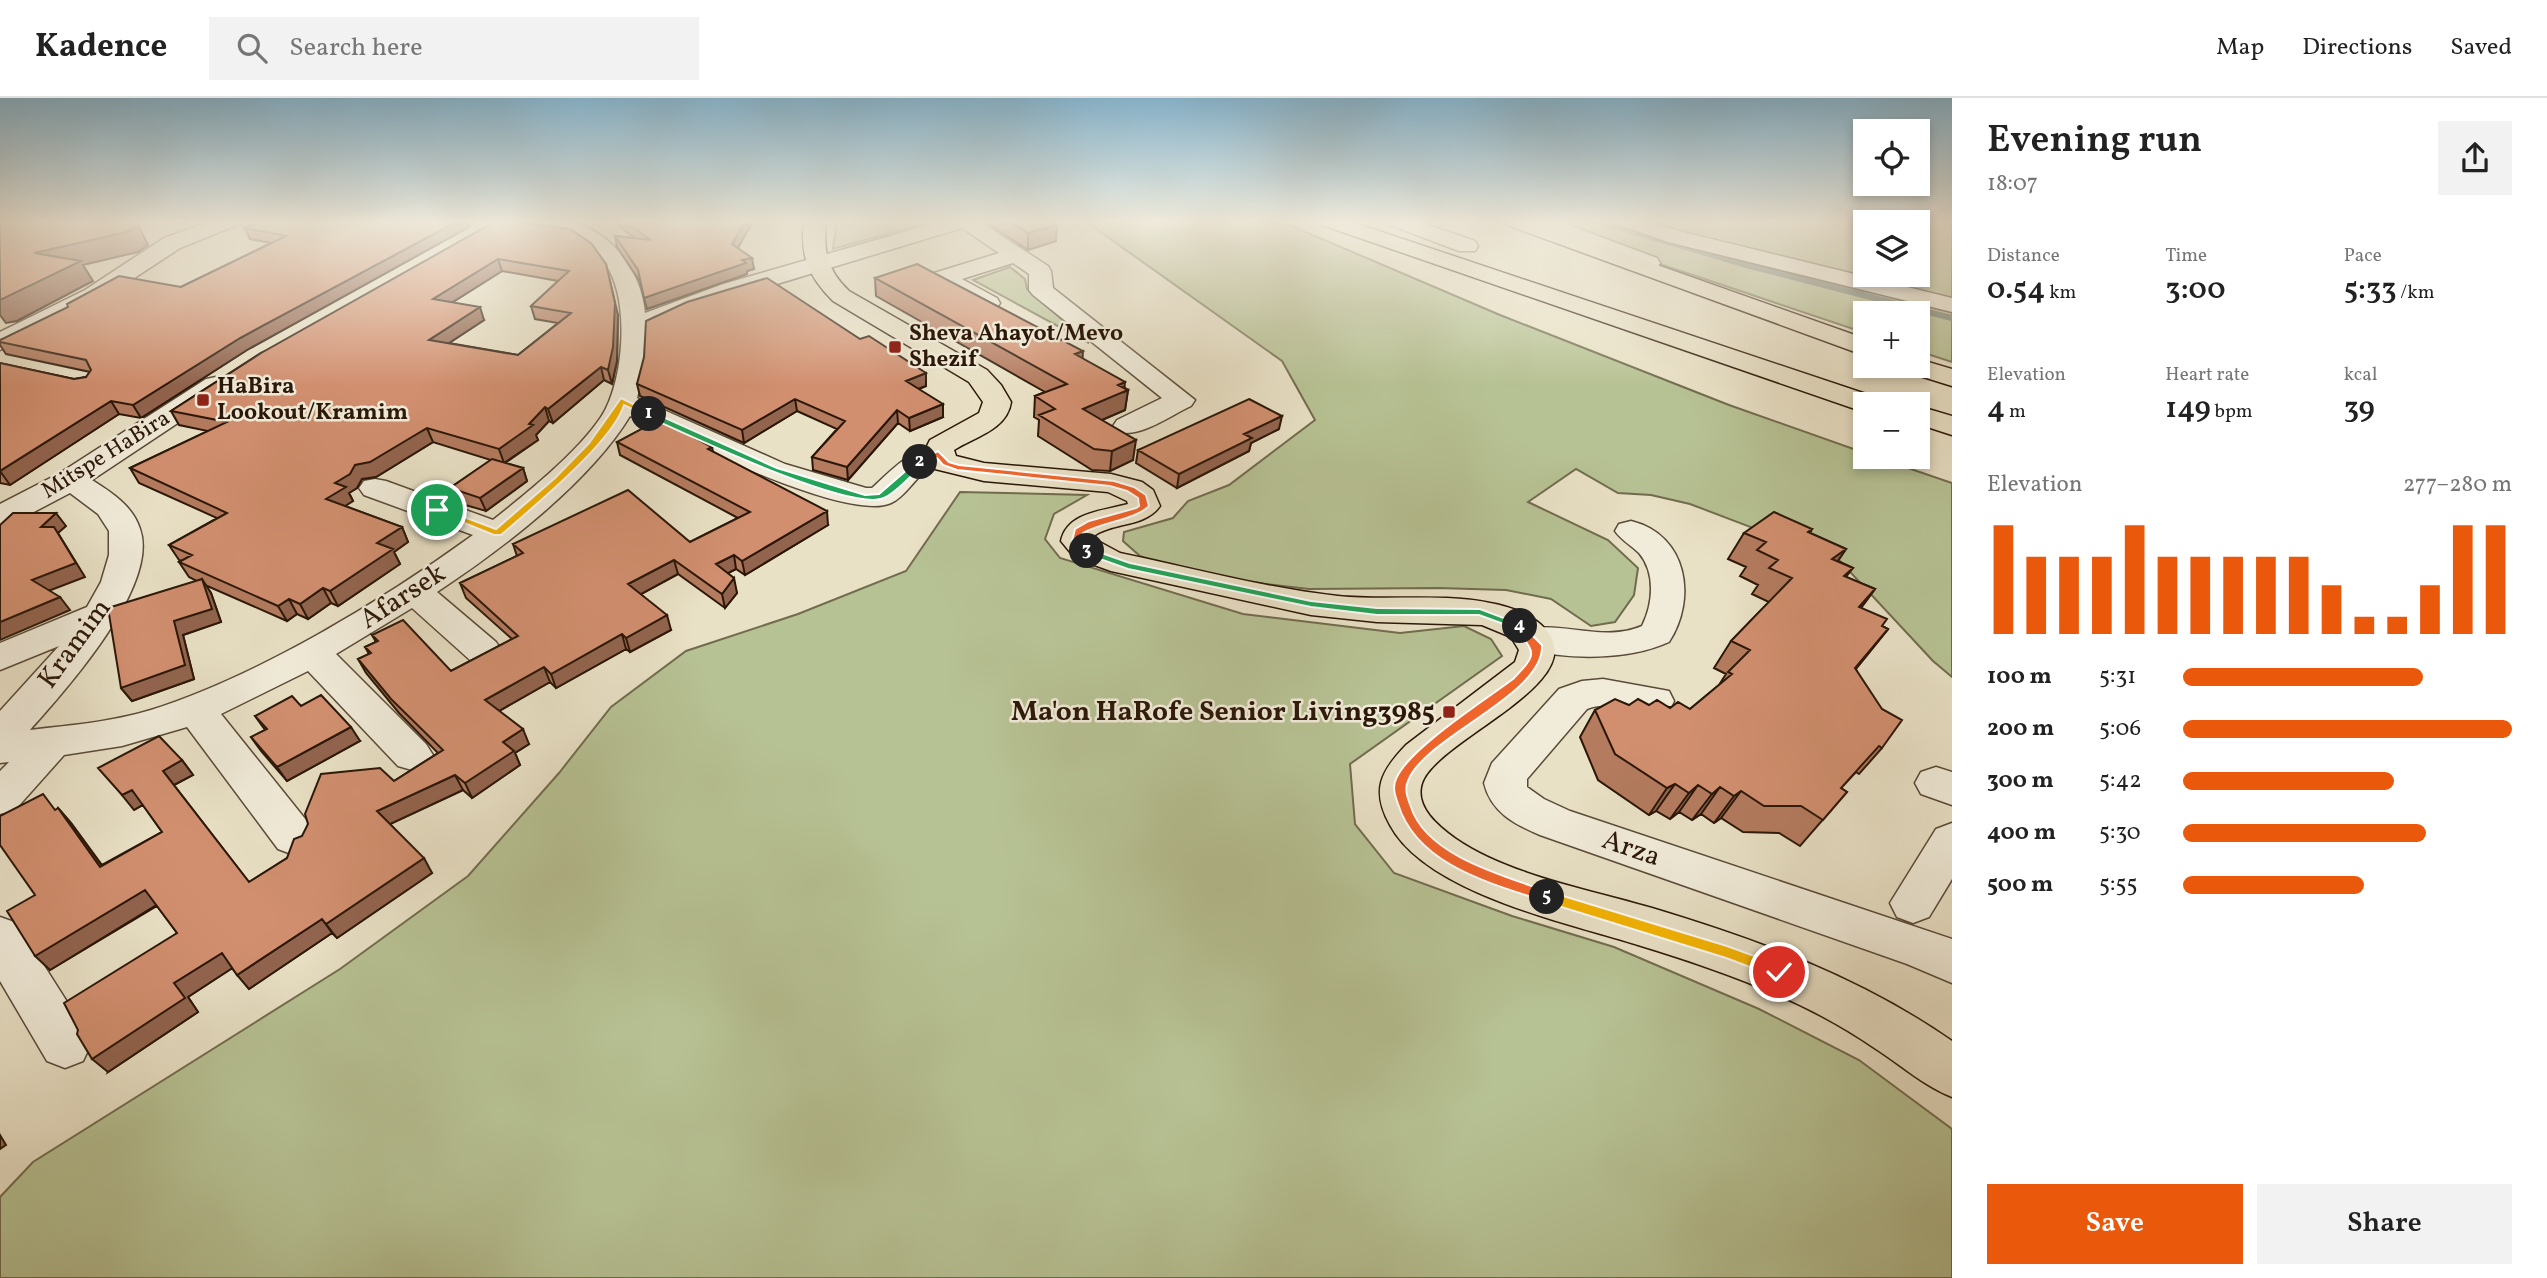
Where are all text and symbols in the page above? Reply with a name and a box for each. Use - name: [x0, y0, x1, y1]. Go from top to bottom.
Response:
- search box: [209, 17, 699, 80]
- text: Kadence: [35, 25, 167, 71]
- icon: search: [233, 29, 271, 67]
- text: Search here: [289, 30, 423, 66]
- text: Map: [2216, 31, 2264, 65]
- text: Directions: [2302, 31, 2412, 65]
- text: Saved: [2450, 31, 2512, 65]
- text: Evening run: [1987, 115, 2202, 168]
- map controls: [1853, 119, 1930, 469]
- button: locate: [1853, 119, 1930, 196]
- button: share: [2438, 121, 2512, 195]
- text: 18:07: [1987, 168, 2038, 200]
- button: layers: [1853, 210, 1930, 287]
- text: Distance: [1987, 243, 2060, 269]
- text: Time: [2165, 243, 2207, 269]
- text: Pace: [2344, 243, 2382, 269]
- text: 0.54: [1987, 269, 2045, 311]
- text: 3:00: [2165, 269, 2226, 311]
- text: 5:33: [2344, 269, 2397, 311]
- text: km: [2045, 280, 2076, 306]
- text: /km: [2397, 280, 2434, 306]
- button: +: [1853, 301, 1930, 378]
- place label: Sheva Ahayot/Mevo Shezif: [909, 318, 1123, 376]
- marker: Sheva Ahayot/Mevo Shezif: [887, 339, 903, 355]
- text: Elevation: [1987, 362, 2066, 388]
- text: Heart rate: [2165, 362, 2249, 388]
- text: kcal: [2344, 362, 2377, 388]
- place label: HaBira Lookout/Kramim: [217, 371, 408, 429]
- text: 4: [1987, 388, 2005, 430]
- text: 149: [2165, 388, 2211, 430]
- text: 39: [2344, 388, 2375, 430]
- marker: HaBira Lookout/Kramim: [195, 392, 211, 408]
- button: −: [1853, 392, 1930, 469]
- pin: 1: [632, 396, 666, 432]
- text: m: [2005, 399, 2026, 425]
- text: bpm: [2211, 399, 2253, 425]
- text: 1: [645, 400, 652, 426]
- street label: Mitspe HaBira: [36, 403, 176, 507]
- pin: 2: [902, 444, 937, 480]
- text: 2: [915, 448, 924, 474]
- text: Elevation: [1987, 469, 2083, 501]
- text: 277–280 m: [2403, 469, 2512, 501]
- pin: [407, 480, 467, 540]
- icon: arrive: [418, 491, 456, 529]
- pin: 3: [1070, 533, 1104, 568]
- text: 3: [1082, 537, 1091, 563]
- street label: Afarsek: [352, 555, 454, 639]
- street label: Kramim: [29, 591, 121, 697]
- pin: 4: [1502, 608, 1538, 644]
- text: 4: [1514, 612, 1525, 638]
- text: 100 m: [1987, 661, 2052, 693]
- text: 5:31: [2099, 661, 2136, 693]
- place label: Ma'on HaRofe Senior Living3985: [1011, 693, 1435, 732]
- marker: Ma'on HaRofe Senior Living3985: [1441, 704, 1457, 720]
- text: 200 m: [1987, 713, 2054, 745]
- text: 5:06: [2099, 713, 2141, 745]
- text: 300 m: [1987, 765, 2054, 797]
- text: 5:42: [2099, 765, 2142, 797]
- text: 400 m: [1987, 817, 2056, 849]
- text: 5:30: [2099, 817, 2141, 849]
- street label: Arza: [1597, 821, 1665, 877]
- text: 500 m: [1987, 869, 2053, 901]
- text: 5:55: [2099, 869, 2138, 901]
- pin: 5: [1530, 880, 1564, 914]
- text: 5: [1542, 883, 1551, 909]
- pin: [1749, 942, 1809, 1002]
- icon: check: [1760, 953, 1798, 991]
- button: Save: [1987, 1184, 2243, 1264]
- button: Share: [2257, 1184, 2512, 1264]

